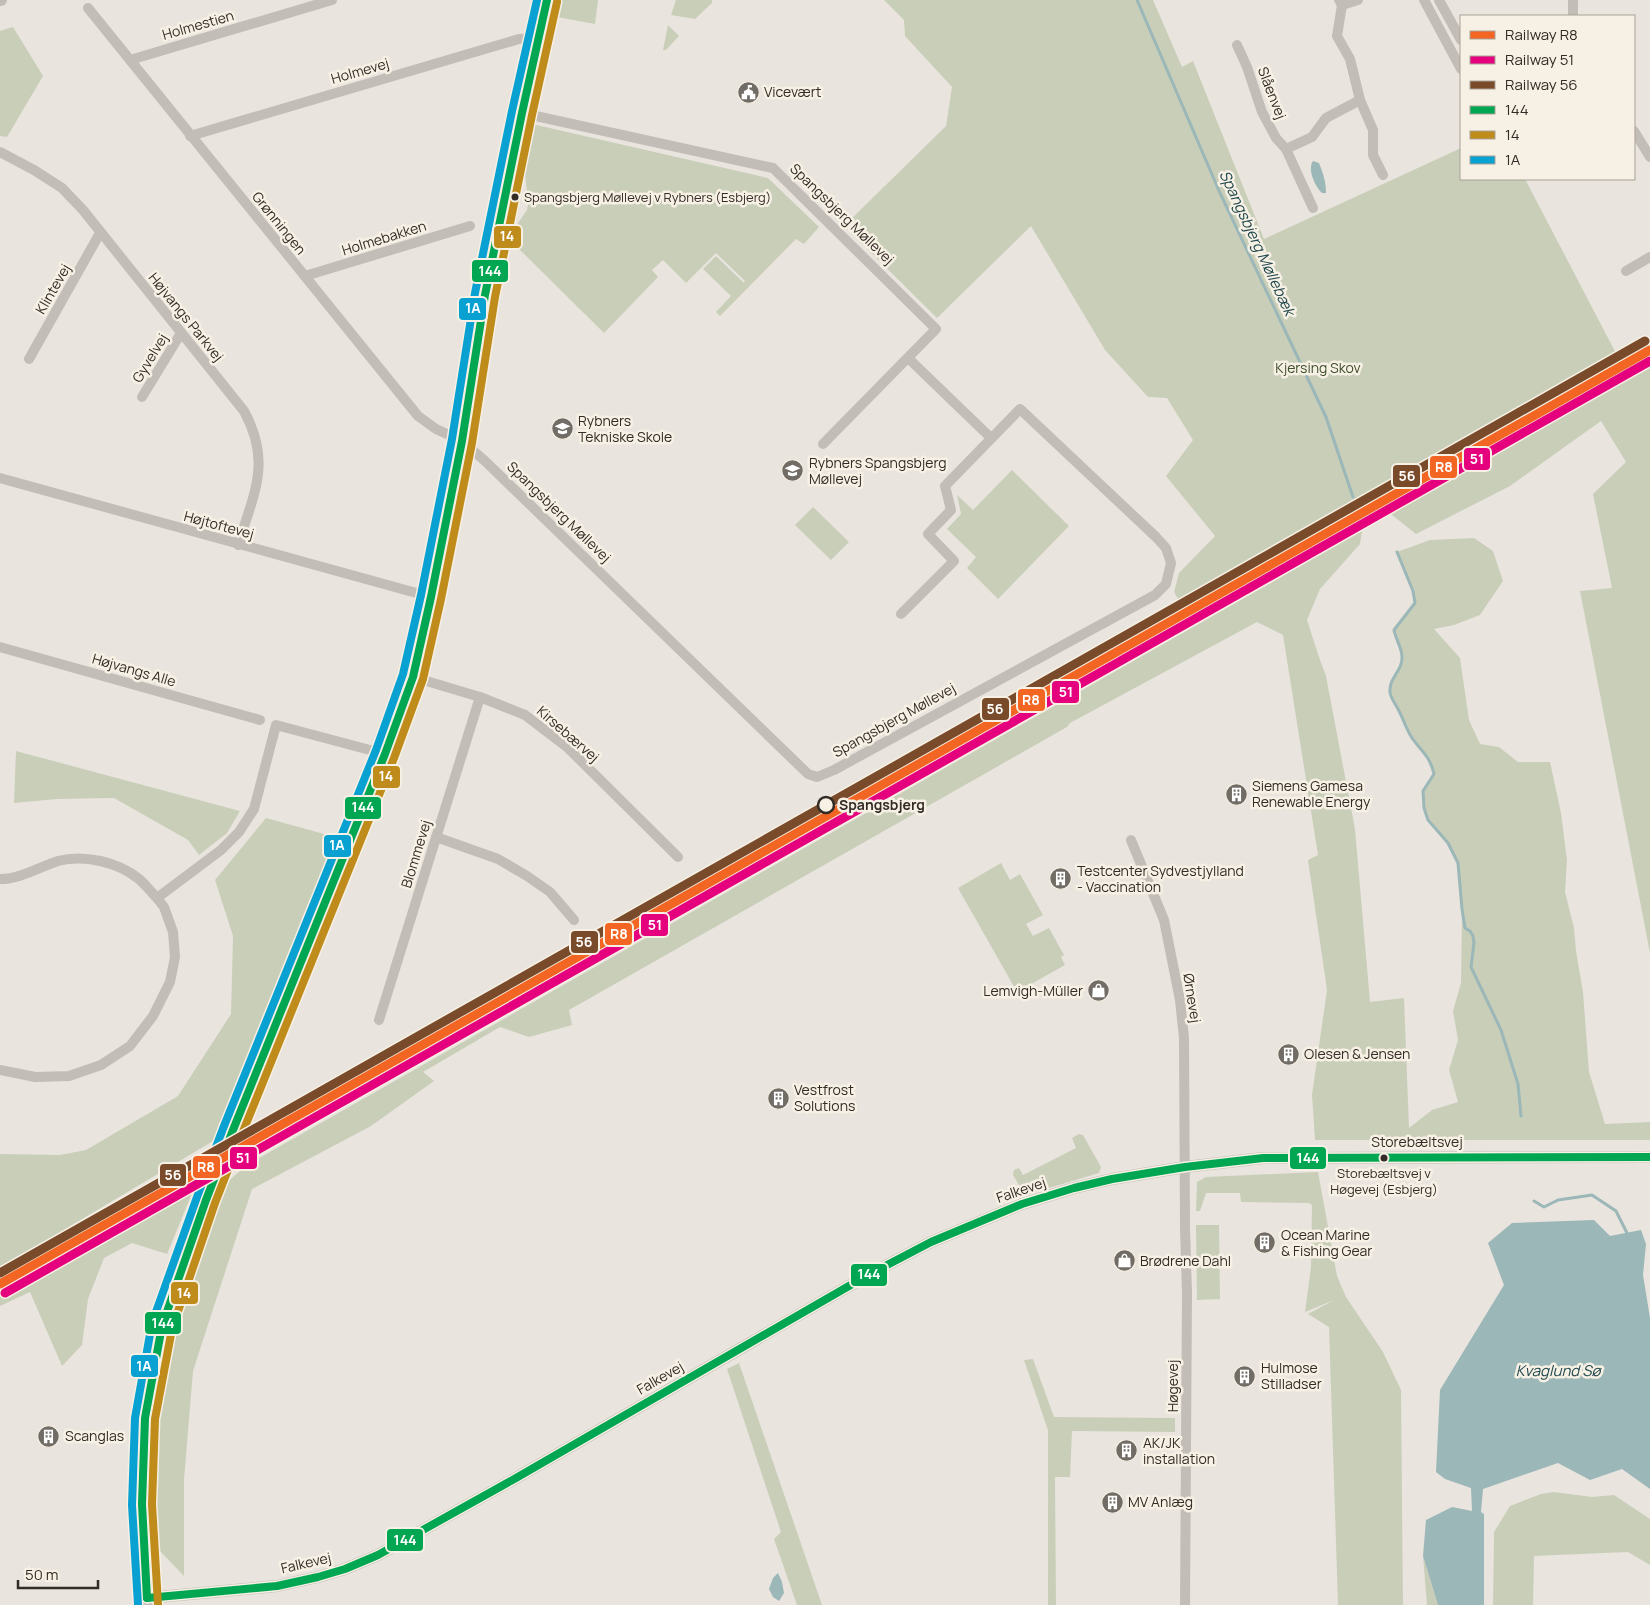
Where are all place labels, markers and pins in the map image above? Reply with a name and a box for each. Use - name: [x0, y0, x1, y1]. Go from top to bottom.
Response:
- public building icon: Vicevært: [736, 80, 760, 104]
- place label: Vicevært: [764, 82, 822, 101]
- place label: Spangsbjerg Møllevej v Rybners (Esbjerg): [524, 188, 771, 206]
- marker: Spangsbjerg Møllevej v Rybners (Esbjerg): [510, 192, 520, 202]
- place label: Rybners Tekniske Skole: [578, 411, 672, 446]
- school or university icon: Rybners Tekniske Skole: [550, 417, 574, 441]
- place label: Rybners Spangsbjerg Møllevej: [809, 453, 947, 488]
- school or university icon: Rybners Spangsbjerg Møllevej: [781, 459, 805, 483]
- place label: Siemens Gamesa Renewable Energy: [1252, 776, 1371, 811]
- building icon: Siemens Gamesa Renewable Energy: [1224, 782, 1248, 806]
- place label: Spangsbjerg: [839, 795, 925, 814]
- marker: Spangsbjerg: [817, 796, 835, 814]
- place label: Testcenter Sydvestjylland - Vaccination: [1077, 861, 1244, 896]
- building icon: Testcenter Sydvestjylland - Vaccination: [1049, 867, 1073, 891]
- shop icon: Lemvigh-Müller: [1087, 979, 1111, 1003]
- place label: Lemvigh-Müller: [983, 981, 1083, 1000]
- building icon: Olesen & Jensen: [1276, 1042, 1300, 1066]
- place label: Olesen & Jensen: [1304, 1044, 1410, 1063]
- place label: Vestfrost Solutions: [794, 1080, 855, 1115]
- building icon: Vestfrost Solutions: [766, 1086, 790, 1110]
- marker: Storebæltsvej v Høgevej (Esbjerg): [1379, 1153, 1389, 1163]
- place label: Storebæltsvej v Høgevej (Esbjerg): [1330, 1164, 1438, 1198]
- place label: Ocean Marine & Fishing Gear: [1281, 1225, 1372, 1260]
- building icon: Ocean Marine & Fishing Gear: [1253, 1231, 1277, 1255]
- shop icon: Brødrene Dahl: [1112, 1249, 1136, 1273]
- place label: Brødrene Dahl: [1140, 1251, 1231, 1270]
- place label: Hulmose Stilladser: [1261, 1358, 1322, 1393]
- building icon: Hulmose Stilladser: [1233, 1364, 1257, 1388]
- building icon: Scanglas: [37, 1424, 61, 1448]
- place label: Scanglas: [65, 1426, 124, 1445]
- place label: AK/JK installation: [1143, 1433, 1215, 1468]
- building icon: AK/JK installation: [1115, 1439, 1139, 1463]
- building icon: MV Anlæg: [1100, 1490, 1124, 1514]
- place label: MV Anlæg: [1128, 1492, 1193, 1511]

